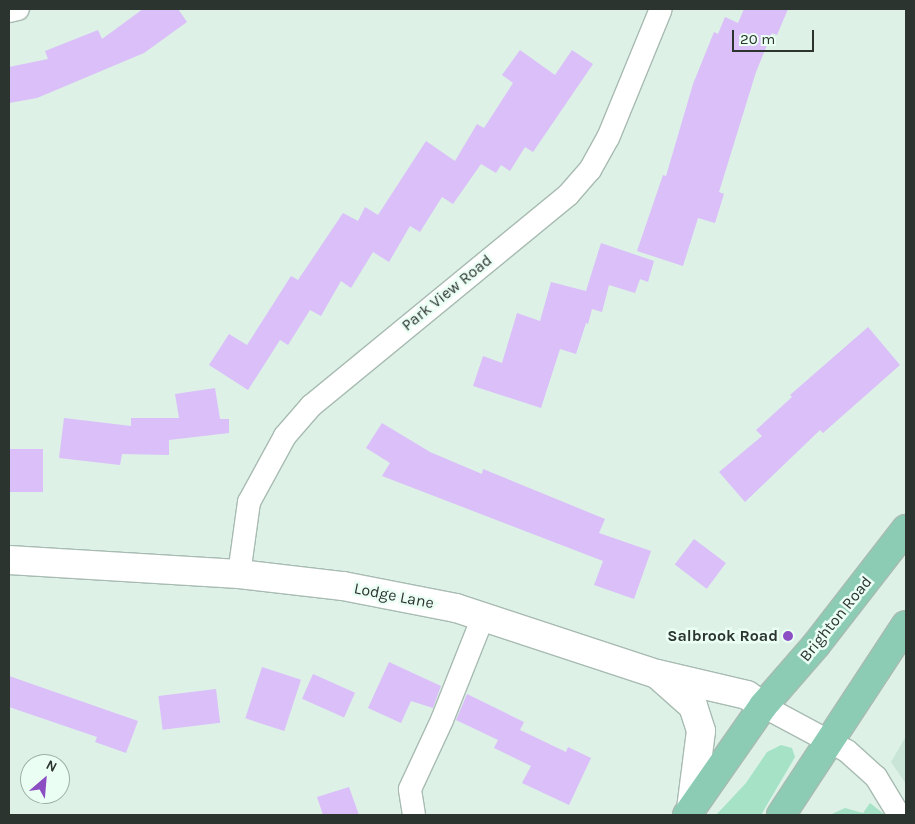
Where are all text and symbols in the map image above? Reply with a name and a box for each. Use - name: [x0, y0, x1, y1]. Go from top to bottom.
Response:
- scale bar: [735, 20, 818, 52]
- text: 20 m: [740, 30, 775, 48]
- street label: Park View Road: [398, 251, 496, 335]
- street label: Brighton Road: [796, 572, 876, 666]
- street label: Lodge Lane: [352, 579, 436, 613]
- place label: Salbrook Road: [667, 626, 778, 646]
- marker: Salbrook Road: [782, 630, 794, 642]
- north arrow: [20, 754, 70, 804]
- text: N: [43, 756, 60, 776]

